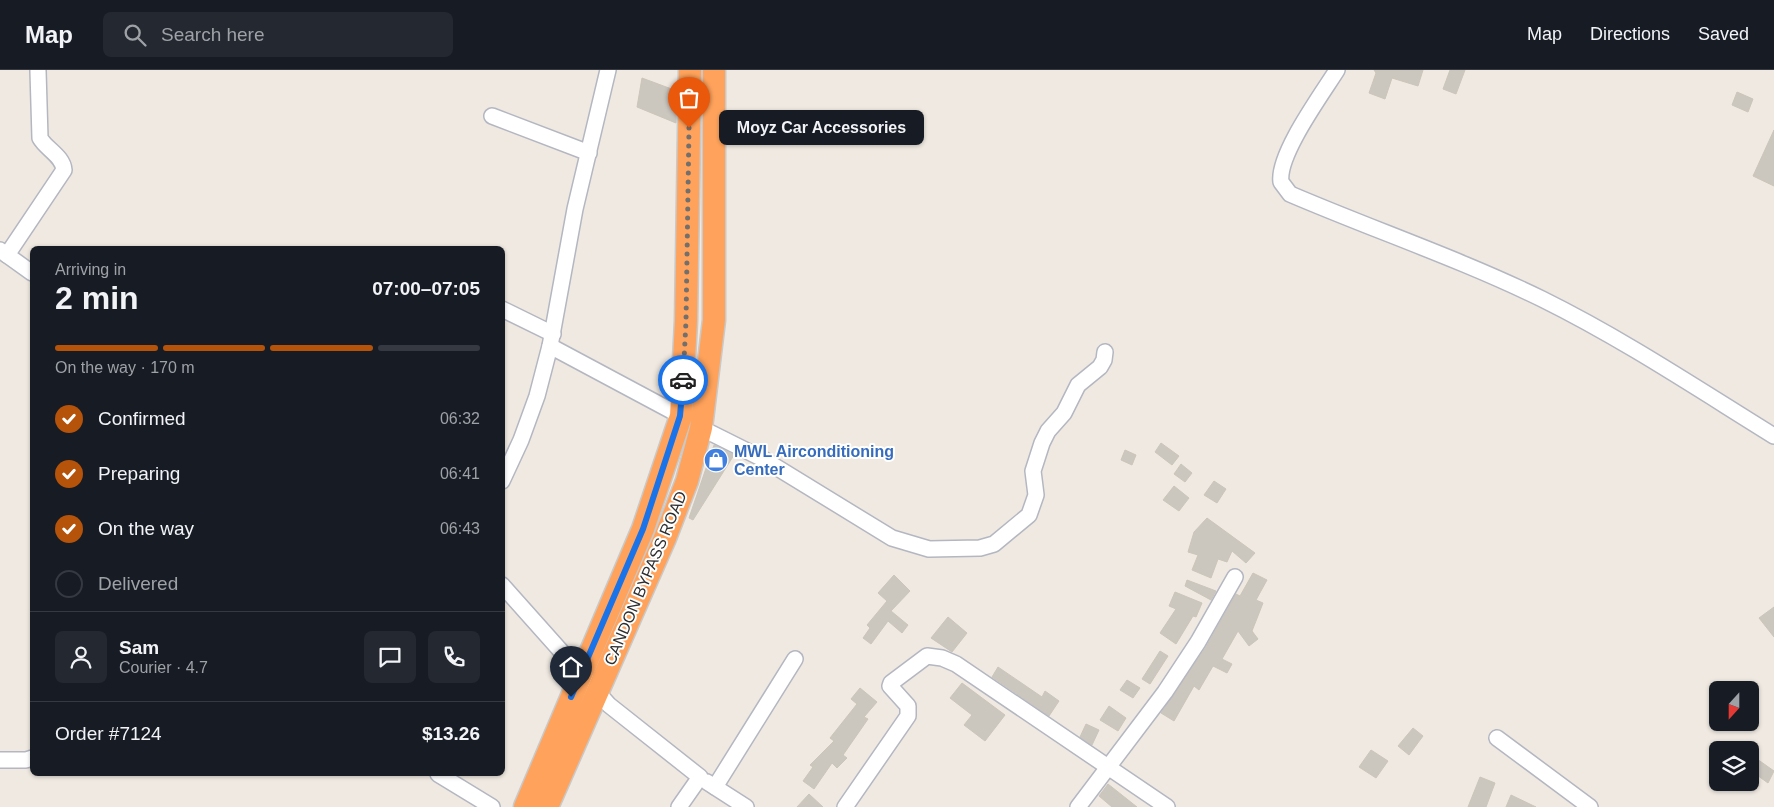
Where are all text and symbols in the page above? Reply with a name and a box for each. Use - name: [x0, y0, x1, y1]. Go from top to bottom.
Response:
- search box: [103, 12, 453, 57]
- text: Map: [25, 21, 73, 48]
- icon: search: [121, 21, 149, 49]
- text: Search here: [161, 24, 265, 45]
- text: Map: [1527, 24, 1562, 44]
- text: Directions: [1590, 24, 1670, 44]
- text: Saved: [1698, 24, 1749, 44]
- pin: [668, 77, 710, 128]
- icon: bag: [675, 84, 703, 112]
- callout: Moyz Car Accessories: [719, 110, 924, 146]
- text: Moyz Car Accessories: [737, 119, 906, 136]
- text: Arriving in: [55, 261, 126, 278]
- text: 07:00–07:05: [372, 278, 480, 299]
- text: 2 min: [55, 280, 139, 316]
- courier: [658, 355, 708, 405]
- text: On the way · 170 m: [55, 359, 195, 376]
- icon: car: [669, 366, 697, 394]
- icon: check: [55, 405, 83, 433]
- text: Confirmed: [98, 408, 186, 429]
- text: 06:32: [440, 410, 480, 427]
- place label: MWL Airconditioning Center: [734, 443, 894, 478]
- shop icon: MWL Airconditioning Center: [703, 447, 729, 473]
- icon: check: [55, 460, 83, 488]
- text: Preparing: [98, 463, 180, 484]
- text: 06:41: [440, 465, 480, 482]
- street label: CANDON BYPASS ROAD: [601, 489, 690, 668]
- icon: check: [55, 515, 83, 543]
- text: On the way: [98, 518, 194, 539]
- text: 06:43: [440, 520, 480, 537]
- text: Delivered: [98, 573, 178, 594]
- button: person: [55, 631, 107, 683]
- button: chat: [364, 631, 416, 683]
- button: phone: [428, 631, 480, 683]
- text: Sam: [119, 637, 159, 658]
- pin: [550, 646, 592, 697]
- icon: home: [557, 653, 585, 681]
- text: Courier · 4.7: [119, 659, 208, 676]
- north arrow: [1709, 681, 1759, 731]
- map controls: [1709, 681, 1759, 791]
- text: Order #7124: [55, 723, 162, 744]
- text: $13.26: [422, 723, 480, 744]
- button: layers: [1709, 741, 1759, 791]

